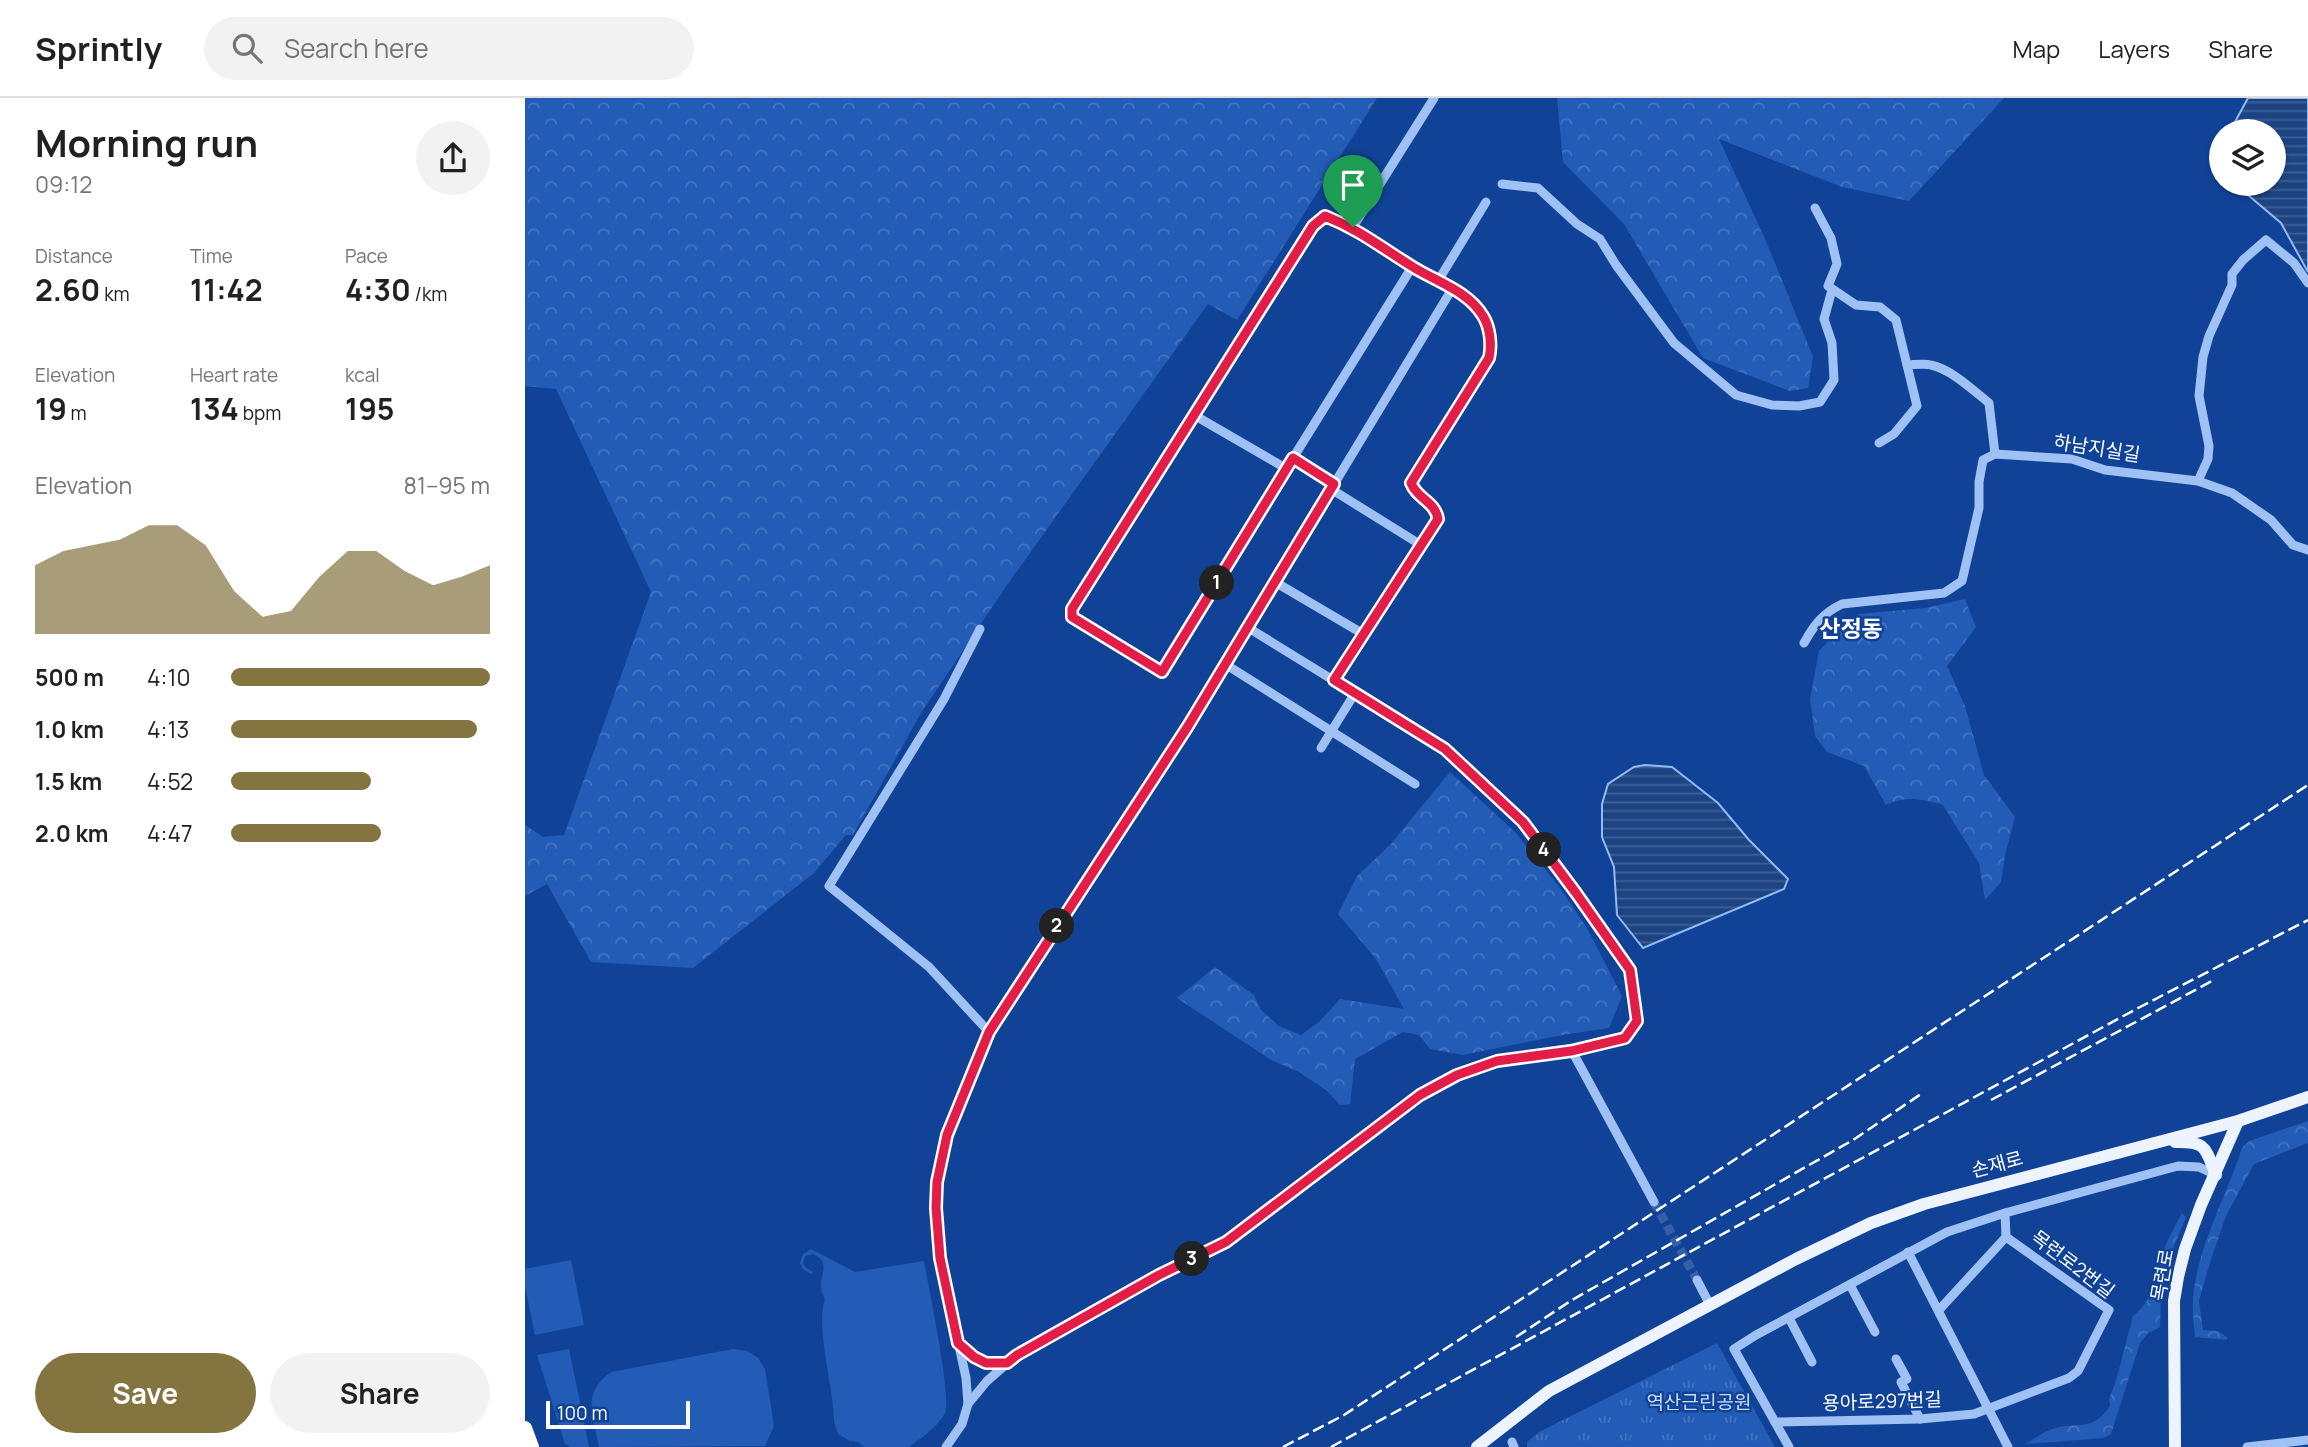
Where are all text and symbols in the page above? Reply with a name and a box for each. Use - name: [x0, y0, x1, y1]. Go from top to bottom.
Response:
- search box: [204, 17, 694, 80]
- text: Sprintly: [35, 26, 162, 71]
- icon: search: [228, 29, 266, 67]
- text: Search here: [284, 30, 429, 66]
- text: Map: [2013, 32, 2060, 65]
- text: Layers: [2098, 32, 2170, 65]
- text: Share: [2208, 32, 2273, 65]
- text: Morning run: [35, 116, 258, 168]
- map controls: [2209, 119, 2286, 196]
- button: layers: [2209, 119, 2286, 196]
- button: share: [416, 121, 490, 195]
- pin: [1323, 155, 1383, 227]
- icon: arrive: [1334, 166, 1372, 204]
- text: 09:12: [35, 168, 92, 200]
- text: Distance: [35, 243, 113, 269]
- text: Time: [190, 243, 233, 269]
- text: Pace: [345, 243, 388, 269]
- text: 2.60: [35, 269, 100, 310]
- text: 11:42: [190, 269, 263, 310]
- text: 4:30: [345, 269, 411, 310]
- text: km: [100, 281, 130, 307]
- text: /km: [411, 281, 447, 307]
- text: Elevation: [35, 362, 115, 388]
- text: Heart rate: [190, 362, 278, 388]
- text: kcal: [345, 362, 380, 388]
- text: 19: [35, 388, 67, 429]
- text: 134: [190, 388, 239, 429]
- text: 195: [345, 388, 394, 429]
- text: m: [67, 400, 87, 426]
- text: bpm: [239, 400, 281, 426]
- street label: 하남지실길: [2052, 428, 2142, 468]
- text: Elevation: [35, 469, 132, 501]
- text: 81–95 m: [404, 469, 490, 501]
- pin: 1: [1199, 566, 1235, 601]
- text: 1: [1212, 569, 1221, 595]
- district label: 산정동: [1819, 612, 1883, 644]
- text: 500 m: [35, 661, 104, 693]
- text: 4:10: [147, 661, 190, 693]
- text: 1.0 km: [35, 713, 104, 745]
- text: 4:13: [147, 713, 189, 745]
- text: 1.5 km: [35, 765, 102, 797]
- text: 4:52: [147, 765, 193, 797]
- text: 2.0 km: [35, 817, 108, 849]
- text: 4:47: [147, 817, 193, 849]
- pin: 4: [1527, 832, 1561, 868]
- text: 4: [1538, 836, 1549, 862]
- pin: 2: [1039, 908, 1075, 944]
- text: 2: [1051, 912, 1062, 938]
- street label: 손재로: [1968, 1145, 2026, 1183]
- street label: 목련로2번길: [2026, 1224, 2120, 1304]
- pin: 3: [1175, 1242, 1209, 1276]
- text: 3: [1186, 1245, 1197, 1271]
- street label: 목련로: [2145, 1247, 2179, 1303]
- button: Save: [35, 1353, 256, 1433]
- button: Share: [270, 1353, 490, 1433]
- street label: 용아로297번길: [1822, 1386, 1942, 1416]
- park label: 역산근린공원: [1647, 1389, 1751, 1415]
- scale bar: [546, 1398, 689, 1430]
- text: 100 m: [557, 1400, 608, 1426]

